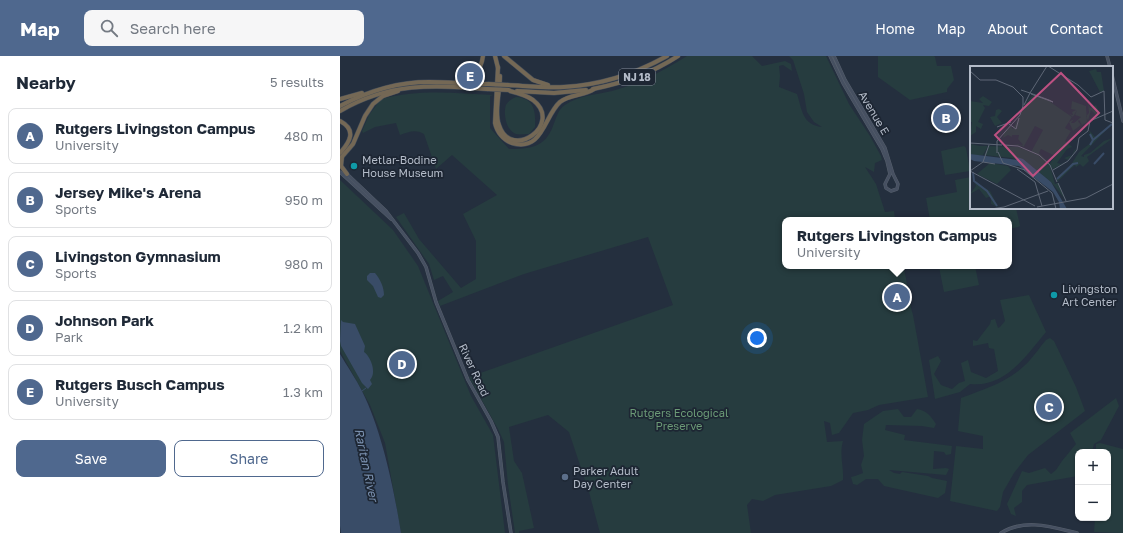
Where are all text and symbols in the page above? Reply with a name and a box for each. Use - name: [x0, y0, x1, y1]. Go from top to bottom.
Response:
- search box: [84, 10, 364, 46]
- text: Map: [20, 17, 60, 40]
- icon: search: [98, 17, 120, 39]
- text: Search here: [130, 19, 216, 37]
- text: Home: [875, 20, 915, 37]
- text: Map: [937, 20, 965, 37]
- text: About: [987, 20, 1028, 37]
- text: Contact: [1050, 20, 1103, 37]
- pin: E: [457, 61, 483, 91]
- inset map: [970, 66, 1113, 209]
- road number: NJ 18: [619, 69, 655, 85]
- text: Nearby: [16, 72, 76, 93]
- text: 5 results: [270, 74, 324, 90]
- street label: Avenue E: [856, 89, 893, 137]
- pin: B: [933, 103, 959, 133]
- text: Rutgers Livingston Campus: [55, 119, 255, 137]
- text: A: [25, 128, 35, 144]
- text: 480 m: [284, 128, 323, 144]
- text: University: [55, 137, 119, 153]
- place label: Metlar-Bodine House Museum: [362, 153, 443, 179]
- marker: Metlar-Bodine House Museum: [349, 161, 359, 171]
- text: Jersey Mike's Arena: [55, 183, 201, 201]
- text: B: [25, 192, 35, 208]
- text: 950 m: [285, 192, 323, 208]
- text: Sports: [55, 201, 97, 217]
- popup: [782, 217, 1012, 269]
- text: Rutgers Livingston Campus: [797, 226, 997, 244]
- text: University: [797, 244, 861, 260]
- text: Livingston Gymnasium: [55, 247, 221, 265]
- text: C: [25, 256, 35, 272]
- text: 980 m: [284, 256, 323, 272]
- text: Sports: [55, 265, 97, 281]
- pin: A: [884, 282, 910, 312]
- place label: Livingston Art Center: [1062, 282, 1117, 308]
- marker: Livingston Art Center: [1049, 290, 1059, 300]
- text: Johnson Park: [55, 311, 154, 329]
- text: D: [25, 320, 35, 336]
- text: 1.2 km: [283, 320, 323, 336]
- your location: [747, 328, 767, 348]
- text: Park: [55, 329, 83, 345]
- street label: River Road: [457, 341, 492, 398]
- pin: D: [389, 349, 415, 379]
- text: Rutgers Busch Campus: [55, 375, 225, 393]
- text: E: [26, 384, 34, 400]
- text: 1.3 km: [283, 384, 323, 400]
- pin: C: [1036, 392, 1062, 422]
- text: University: [55, 393, 119, 409]
- park label: Rutgers Ecological Preserve: [630, 406, 729, 432]
- water label: Raritan River: [351, 427, 382, 505]
- button: Save: [16, 440, 166, 477]
- button: Share: [174, 440, 324, 477]
- map controls: [1075, 449, 1111, 521]
- button: +: [1075, 449, 1111, 485]
- place label: Parker Adult Day Center: [573, 464, 638, 490]
- marker: Parker Adult Day Center: [560, 472, 570, 482]
- button: −: [1075, 485, 1111, 521]

